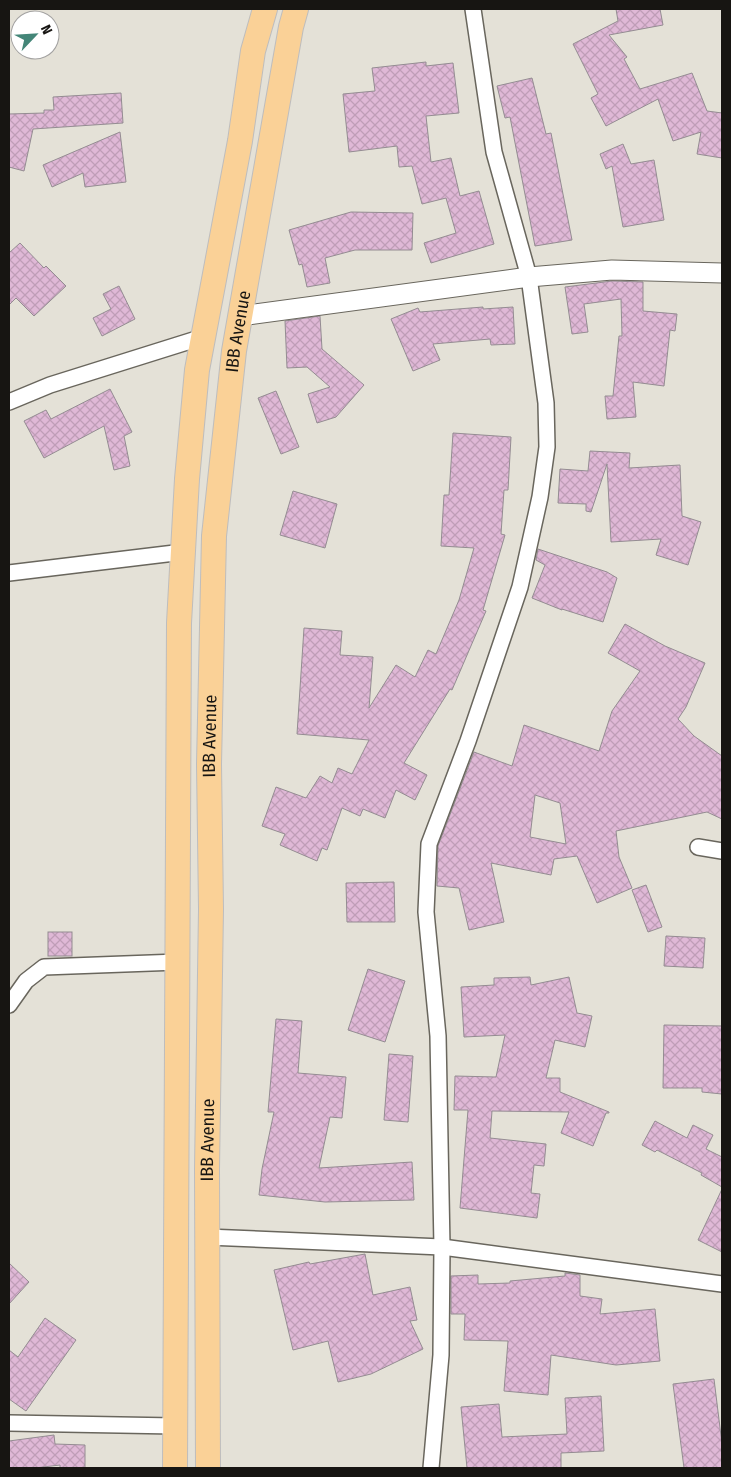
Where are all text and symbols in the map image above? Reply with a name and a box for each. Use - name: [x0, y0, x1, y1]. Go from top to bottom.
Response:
- north arrow: [10, 10, 60, 60]
- text: N: [37, 22, 56, 37]
- street label: IBB Avenue: [221, 289, 255, 374]
- street label: IBB Avenue: [198, 694, 222, 778]
- street label: IBB Avenue: [196, 1098, 219, 1181]

